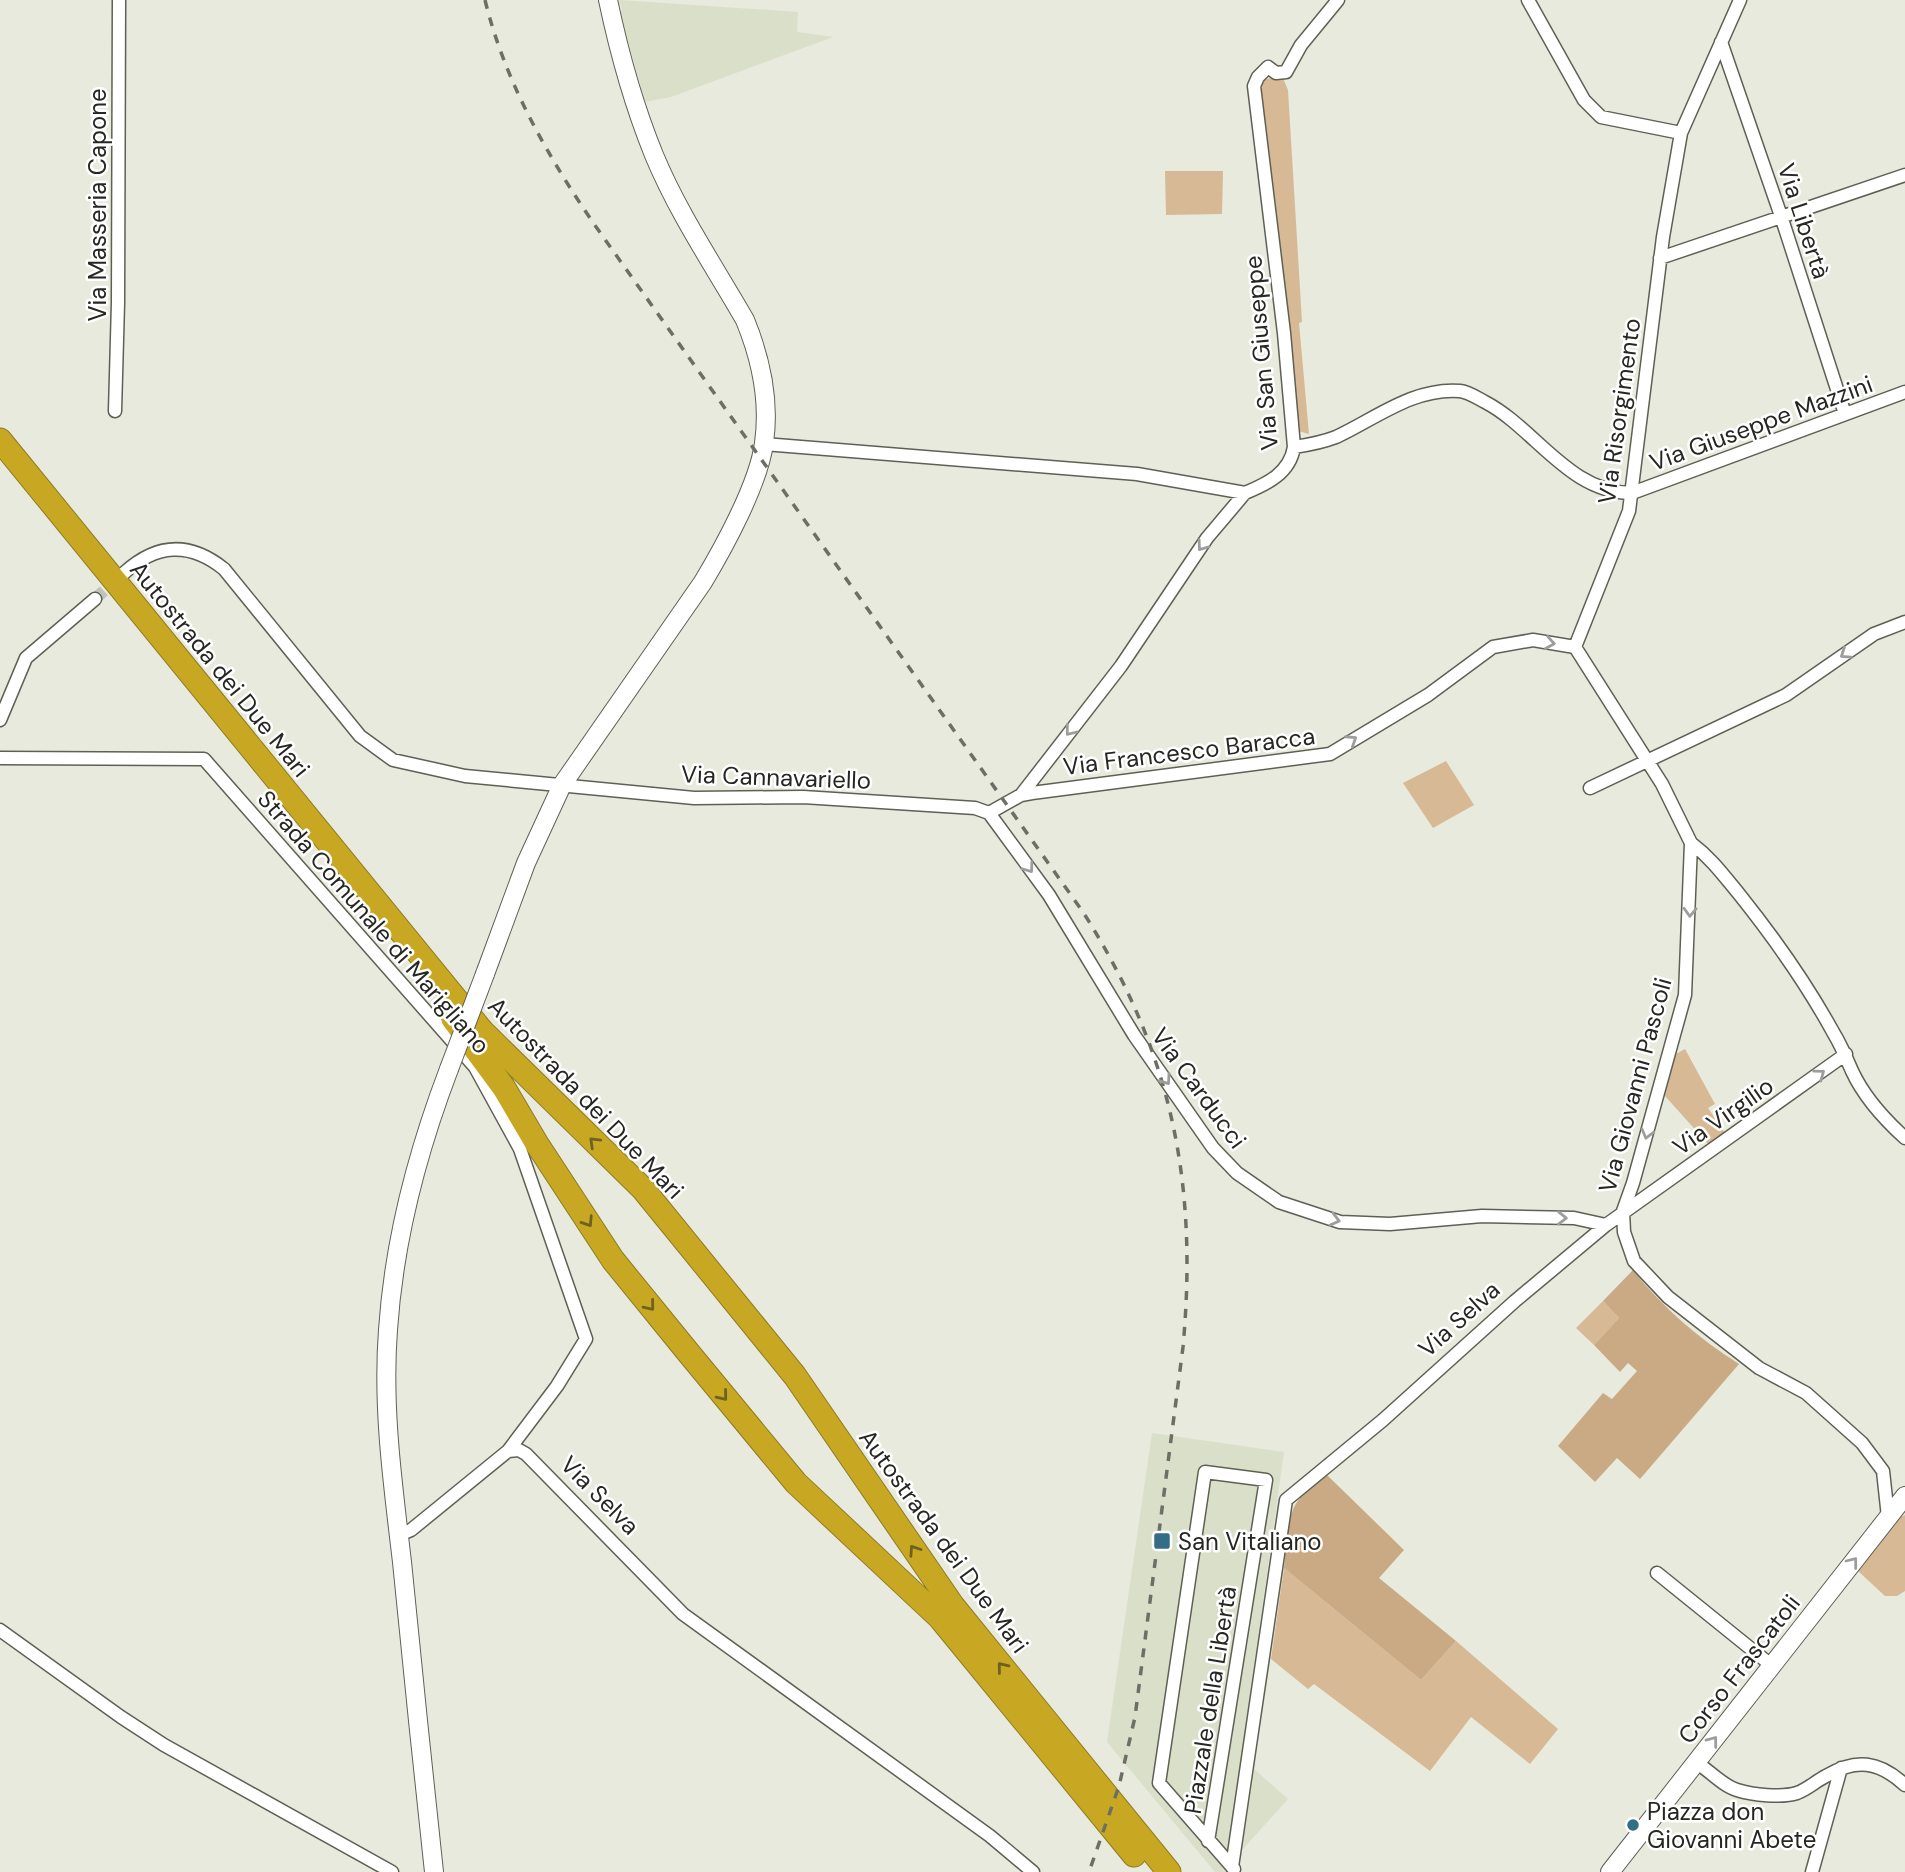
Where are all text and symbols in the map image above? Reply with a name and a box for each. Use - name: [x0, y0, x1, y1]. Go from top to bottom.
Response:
- street label: Via Masseria Capone: [82, 88, 113, 322]
- street label: Via Libertà: [1771, 159, 1837, 283]
- street label: Via San Giuseppe: [1237, 254, 1285, 452]
- street label: Via Risorgimento: [1591, 316, 1647, 506]
- street label: Via Giuseppe Mazzini: [1645, 368, 1877, 478]
- one-way arrow: [1198, 538, 1210, 551]
- street label: Autostrada dei Due Mari: [123, 555, 317, 783]
- one-way arrow: [1544, 635, 1556, 650]
- one-way arrow: [1840, 646, 1853, 658]
- street label: Via Francesco Baracca: [1061, 720, 1317, 782]
- one-way arrow: [1066, 723, 1079, 736]
- one-way arrow: [1344, 736, 1357, 749]
- street label: Via Cannavariello: [681, 758, 871, 796]
- street label: Strada Comunale di Marigliano: [251, 784, 497, 1060]
- one-way arrow: [1021, 860, 1034, 873]
- one-way arrow: [1682, 906, 1697, 917]
- street label: Via Giovanni Pascoli: [1591, 974, 1679, 1196]
- street label: Autostrada dei Due Mari: [481, 990, 691, 1206]
- street label: Via Carducci: [1145, 1021, 1253, 1155]
- one-way arrow: [1812, 1069, 1824, 1082]
- street label: Via Virgilio: [1667, 1070, 1779, 1162]
- one-way arrow: [1158, 1072, 1170, 1085]
- one-way arrow: [1640, 1128, 1655, 1140]
- one-way arrow: [589, 1137, 602, 1150]
- one-way arrow: [1557, 1210, 1568, 1226]
- one-way arrow: [1329, 1212, 1341, 1226]
- one-way arrow: [579, 1214, 592, 1227]
- street label: Via Selva: [1412, 1274, 1506, 1364]
- one-way arrow: [641, 1298, 654, 1310]
- one-way arrow: [715, 1387, 727, 1400]
- street label: Autostrada dei Due Mari: [852, 1423, 1036, 1659]
- street label: Via Selva: [554, 1449, 646, 1541]
- place label: San Vitaliano: [1178, 1526, 1322, 1557]
- marker: San Vitaliano: [1152, 1531, 1172, 1551]
- one-way arrow: [910, 1545, 922, 1558]
- one-way arrow: [1845, 1558, 1858, 1570]
- street label: Piazzale della Libertà: [1177, 1584, 1243, 1816]
- street label: Corso Frascatoli: [1671, 1588, 1807, 1750]
- one-way arrow: [998, 1662, 1010, 1675]
- one-way arrow: [1705, 1737, 1718, 1749]
- place label: Piazza don Giovanni Abete: [1647, 1796, 1816, 1855]
- marker: Piazza don Giovanni Abete: [1625, 1817, 1641, 1833]

